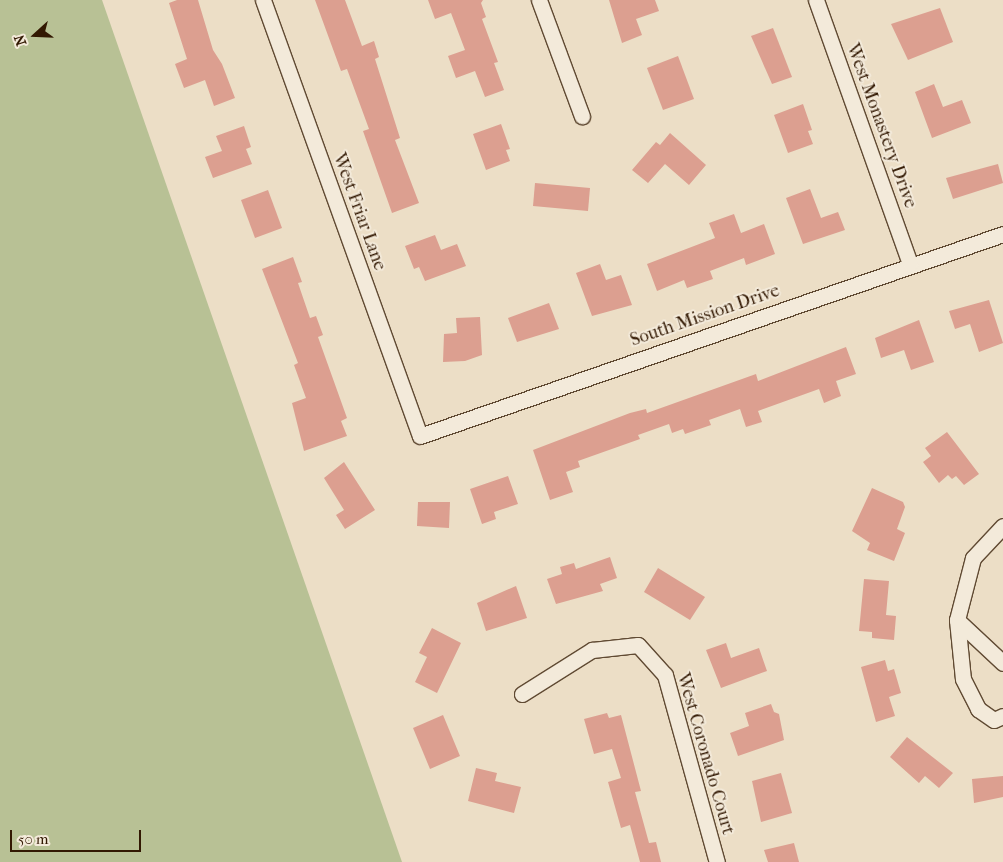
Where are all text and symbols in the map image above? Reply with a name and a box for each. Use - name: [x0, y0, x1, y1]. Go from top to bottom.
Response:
- north arrow: [10, 10, 60, 60]
- text: N: [11, 32, 30, 48]
- street label: West Monastery Drive: [841, 41, 921, 211]
- street label: West Friar Lane: [328, 150, 390, 274]
- street label: South Mission Drive: [628, 280, 782, 352]
- street label: West Coronado Court: [672, 671, 738, 837]
- scale bar: [12, 820, 144, 852]
- text: 50 m: [18, 830, 48, 848]

